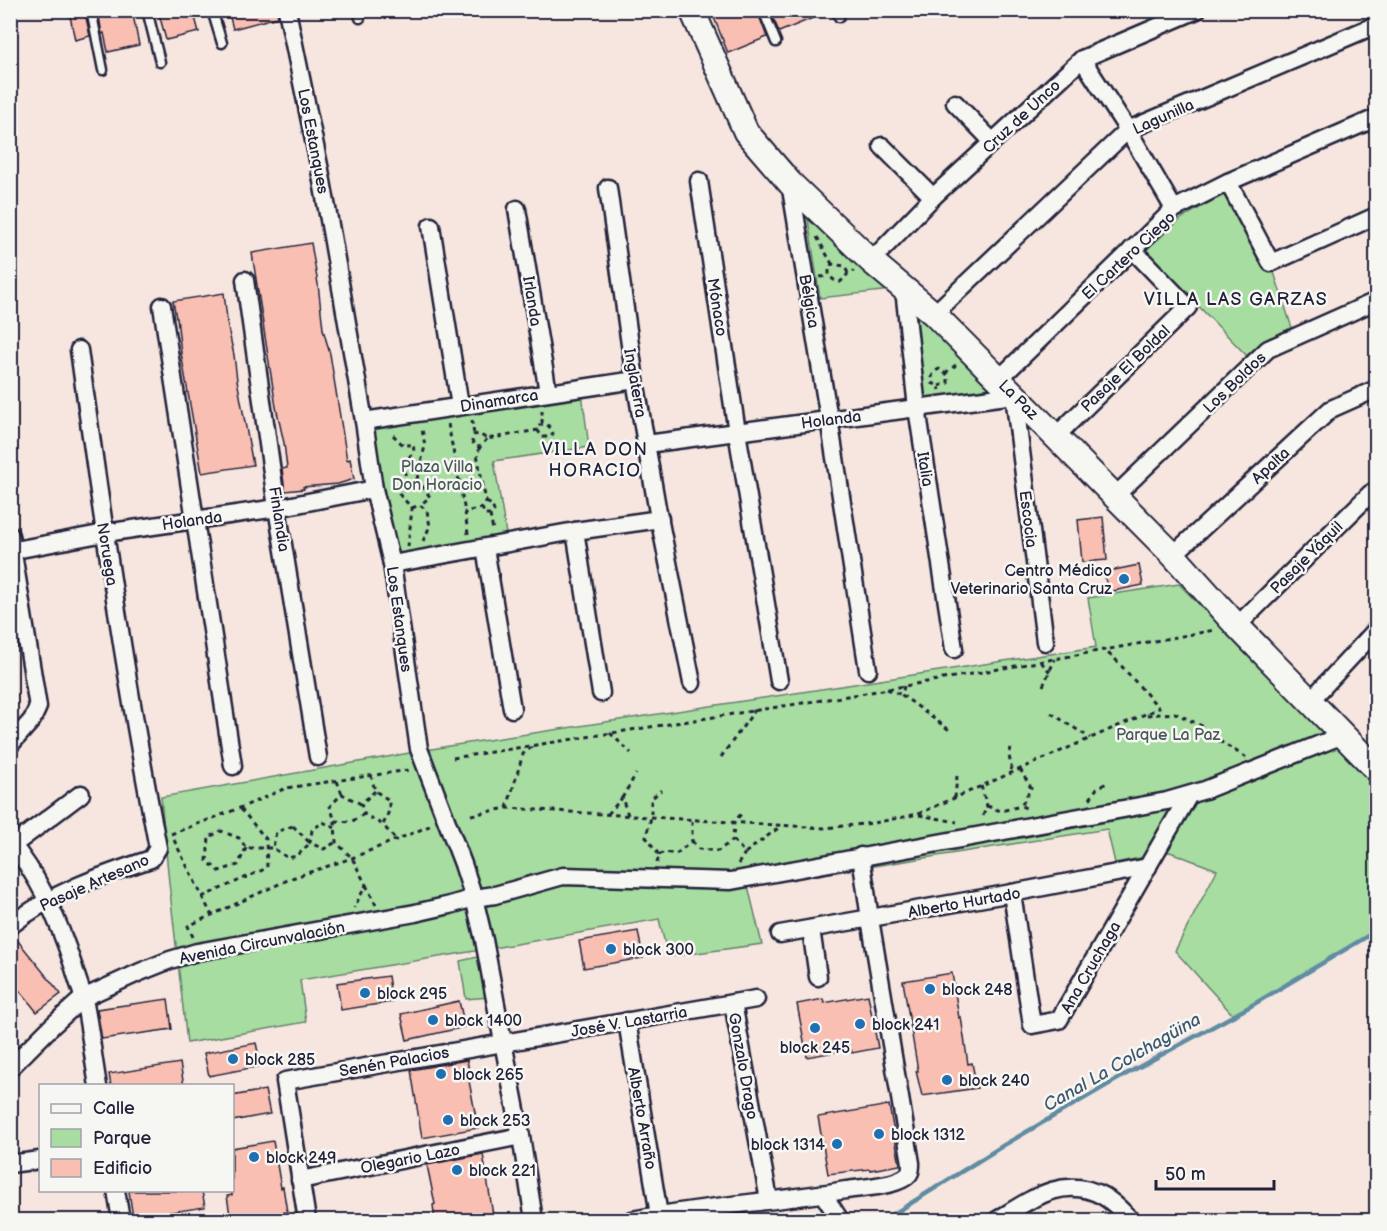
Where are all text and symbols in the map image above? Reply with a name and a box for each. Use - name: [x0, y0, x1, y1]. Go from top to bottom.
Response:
- street label: Cruz de Unco: [979, 76, 1065, 158]
- street label: Los Estanques: [293, 87, 332, 196]
- street label: Lagunilla: [1130, 96, 1197, 139]
- street label: El Cartero Ciego: [1078, 208, 1180, 304]
- street label: Bélgica: [794, 273, 823, 330]
- street label: Irlanda: [518, 275, 545, 328]
- street label: Mónaco: [703, 277, 730, 338]
- district label: VILLA LAS GARZAS: [1144, 289, 1328, 310]
- street label: Pasaje El Boldal: [1077, 322, 1175, 416]
- street label: Inglaterra: [619, 347, 650, 419]
- street label: Los Boldos: [1200, 348, 1270, 418]
- street label: La Paz: [994, 376, 1042, 424]
- street label: Dinamarca: [459, 386, 540, 417]
- street label: Holanda: [800, 407, 862, 434]
- district label: VILLA DON HORACIO: [542, 439, 648, 481]
- street label: Apalta: [1248, 444, 1294, 488]
- street label: Italia: [912, 451, 937, 488]
- park label: Plaza Villa Don Horacio: [392, 458, 482, 495]
- street label: Finlandia: [264, 485, 293, 553]
- street label: Escocia: [1015, 490, 1040, 549]
- street label: Holanda: [161, 508, 224, 535]
- street label: Pasaje Yáquil: [1267, 518, 1347, 598]
- street label: Noruega: [92, 521, 121, 587]
- place label: Centro Médico Veterinario Santa Cruz: [950, 562, 1112, 599]
- street label: Los Estanques: [382, 565, 415, 673]
- marker: Centro Médico Veterinario Santa Cruz: [1117, 572, 1131, 586]
- park label: Parque La Paz: [1116, 726, 1220, 745]
- street label: Pasaje Artesano: [37, 851, 152, 916]
- street label: Alberto Hurtado: [907, 884, 1022, 923]
- street label: Avenida Circunvalación: [178, 918, 347, 969]
- street label: Ana Cruchaga: [1057, 918, 1125, 1017]
- place label: block 300: [623, 941, 694, 960]
- marker: block 300: [604, 942, 618, 956]
- place label: block 248: [942, 981, 1013, 1000]
- marker: block 248: [923, 982, 937, 996]
- place label: block 295: [377, 985, 447, 1004]
- marker: block 295: [358, 986, 372, 1000]
- street label: José V. Lastarria: [570, 1003, 689, 1042]
- water label: Canal La Colchagüina: [1040, 1009, 1205, 1116]
- street label: Gonzalo Drago: [724, 1011, 761, 1121]
- place label: block 1400: [445, 1012, 522, 1031]
- marker: block 1400: [426, 1013, 440, 1027]
- place label: block 241: [872, 1016, 939, 1035]
- marker: block 241: [853, 1017, 867, 1031]
- marker: block 245: [808, 1021, 822, 1035]
- place label: block 245: [780, 1039, 850, 1058]
- street label: Senén Palacios: [338, 1043, 451, 1082]
- place label: block 285: [245, 1051, 315, 1070]
- marker: block 285: [226, 1052, 240, 1066]
- street label: Alberto Arraño: [623, 1065, 660, 1171]
- place label: block 265: [453, 1066, 524, 1085]
- marker: block 265: [434, 1067, 448, 1081]
- place label: block 240: [959, 1072, 1030, 1091]
- marker: block 240: [940, 1073, 954, 1087]
- legend: [39, 1084, 234, 1192]
- text: Calle: [93, 1098, 135, 1119]
- place label: block 253: [460, 1112, 531, 1131]
- marker: block 253: [441, 1113, 455, 1127]
- place label: block 1312: [891, 1126, 965, 1145]
- marker: block 1312: [872, 1127, 886, 1141]
- text: Parque: [93, 1128, 151, 1149]
- place label: block 1314: [751, 1136, 825, 1155]
- marker: block 1314: [830, 1137, 844, 1151]
- street label: Olegario Lazo: [359, 1141, 462, 1178]
- place label: block 249: [266, 1149, 336, 1168]
- marker: block 249: [247, 1150, 261, 1164]
- scale bar: [1156, 1153, 1274, 1191]
- text: Edificio: [93, 1158, 152, 1179]
- place label: block 221: [469, 1162, 536, 1181]
- marker: block 221: [450, 1163, 464, 1177]
- text: 50 m: [1165, 1164, 1206, 1185]

